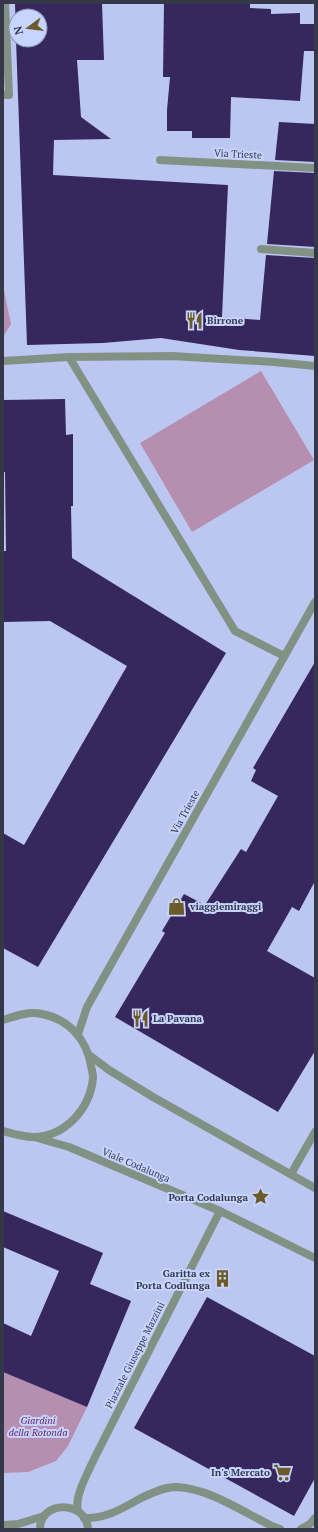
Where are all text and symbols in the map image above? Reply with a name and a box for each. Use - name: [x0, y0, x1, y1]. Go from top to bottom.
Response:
- north arrow: [8, 8, 48, 48]
- text: N: [10, 24, 26, 36]
- street label: Via Trieste: [214, 146, 262, 162]
- restaurant icon: Birrone: [184, 310, 204, 330]
- place label: Birrone: [207, 314, 244, 327]
- street label: Via Trieste: [168, 788, 202, 836]
- shop icon: viaggiemiraggi: [167, 896, 187, 916]
- place label: viaggiemiraggi: [189, 900, 262, 913]
- restaurant icon: La Pavana: [130, 1008, 150, 1028]
- place label: La Pavana: [153, 1012, 202, 1025]
- street label: Viale Codalunga: [100, 1145, 172, 1185]
- place icon: Porta Codalunga: [251, 1187, 271, 1207]
- place label: Porta Codalunga: [168, 1191, 248, 1204]
- place label: Garitta ex Porta Codlunga: [136, 1267, 210, 1292]
- building icon: Garitta ex Porta Codlunga: [213, 1269, 233, 1289]
- street label: Piazzale Giuseppe Mazzini: [102, 1299, 168, 1411]
- park label: Giardini della Rotonda: [8, 1414, 68, 1439]
- supermarket icon: In's Mercato: [273, 1462, 293, 1482]
- place label: In's Mercato: [211, 1466, 270, 1479]

